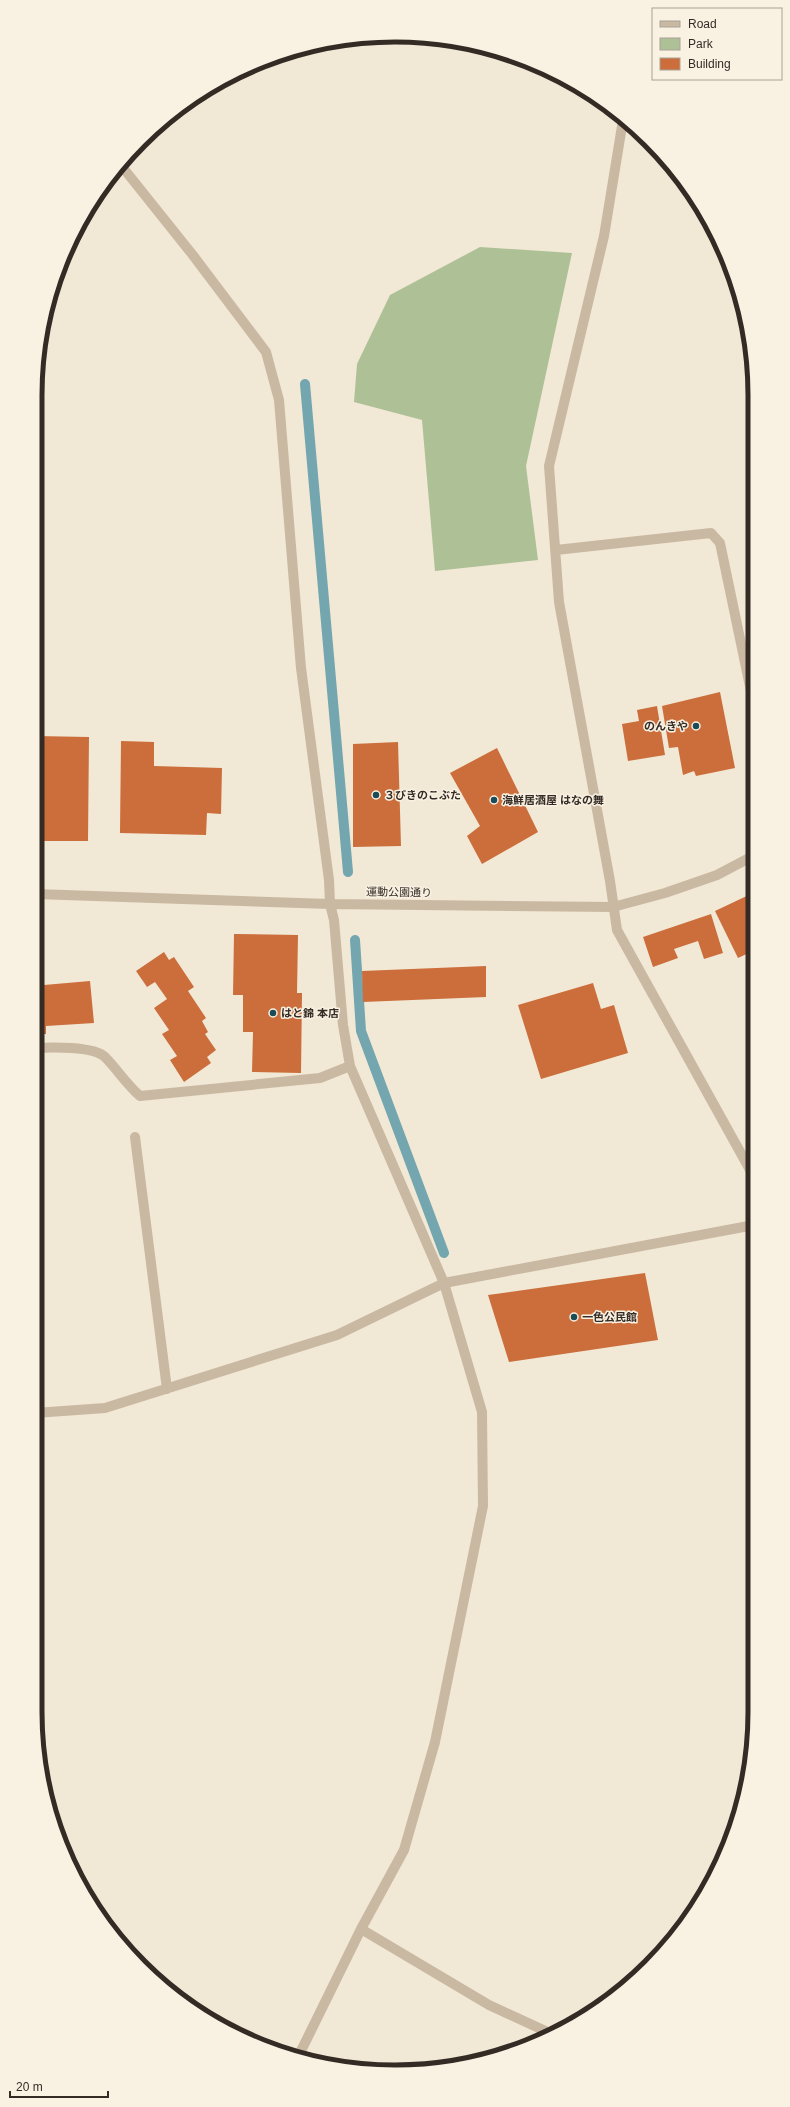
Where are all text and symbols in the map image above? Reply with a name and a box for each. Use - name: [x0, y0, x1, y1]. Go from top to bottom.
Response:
- legend: [652, 8, 782, 80]
- text: Road: [688, 17, 717, 31]
- text: Park: [688, 37, 714, 51]
- text: Building: [688, 57, 731, 71]
- place label: のんきや: [644, 720, 688, 732]
- marker: のんきや: [691, 721, 701, 731]
- place label: ３びきのこぶた: [384, 789, 461, 801]
- marker: ３びきのこぶた: [371, 790, 381, 800]
- place label: 海鮮居酒屋 はなの舞: [502, 794, 604, 806]
- marker: 海鮮居酒屋 はなの舞: [489, 795, 499, 805]
- street label: 運動公園通り: [366, 885, 432, 899]
- place label: はと錦 本店: [281, 1007, 339, 1019]
- marker: はと錦 本店: [268, 1008, 278, 1018]
- place label: 一色公民館: [582, 1311, 637, 1323]
- marker: 一色公民館: [569, 1312, 579, 1322]
- scale bar: [10, 2073, 108, 2099]
- text: 20 m: [16, 2080, 43, 2094]

